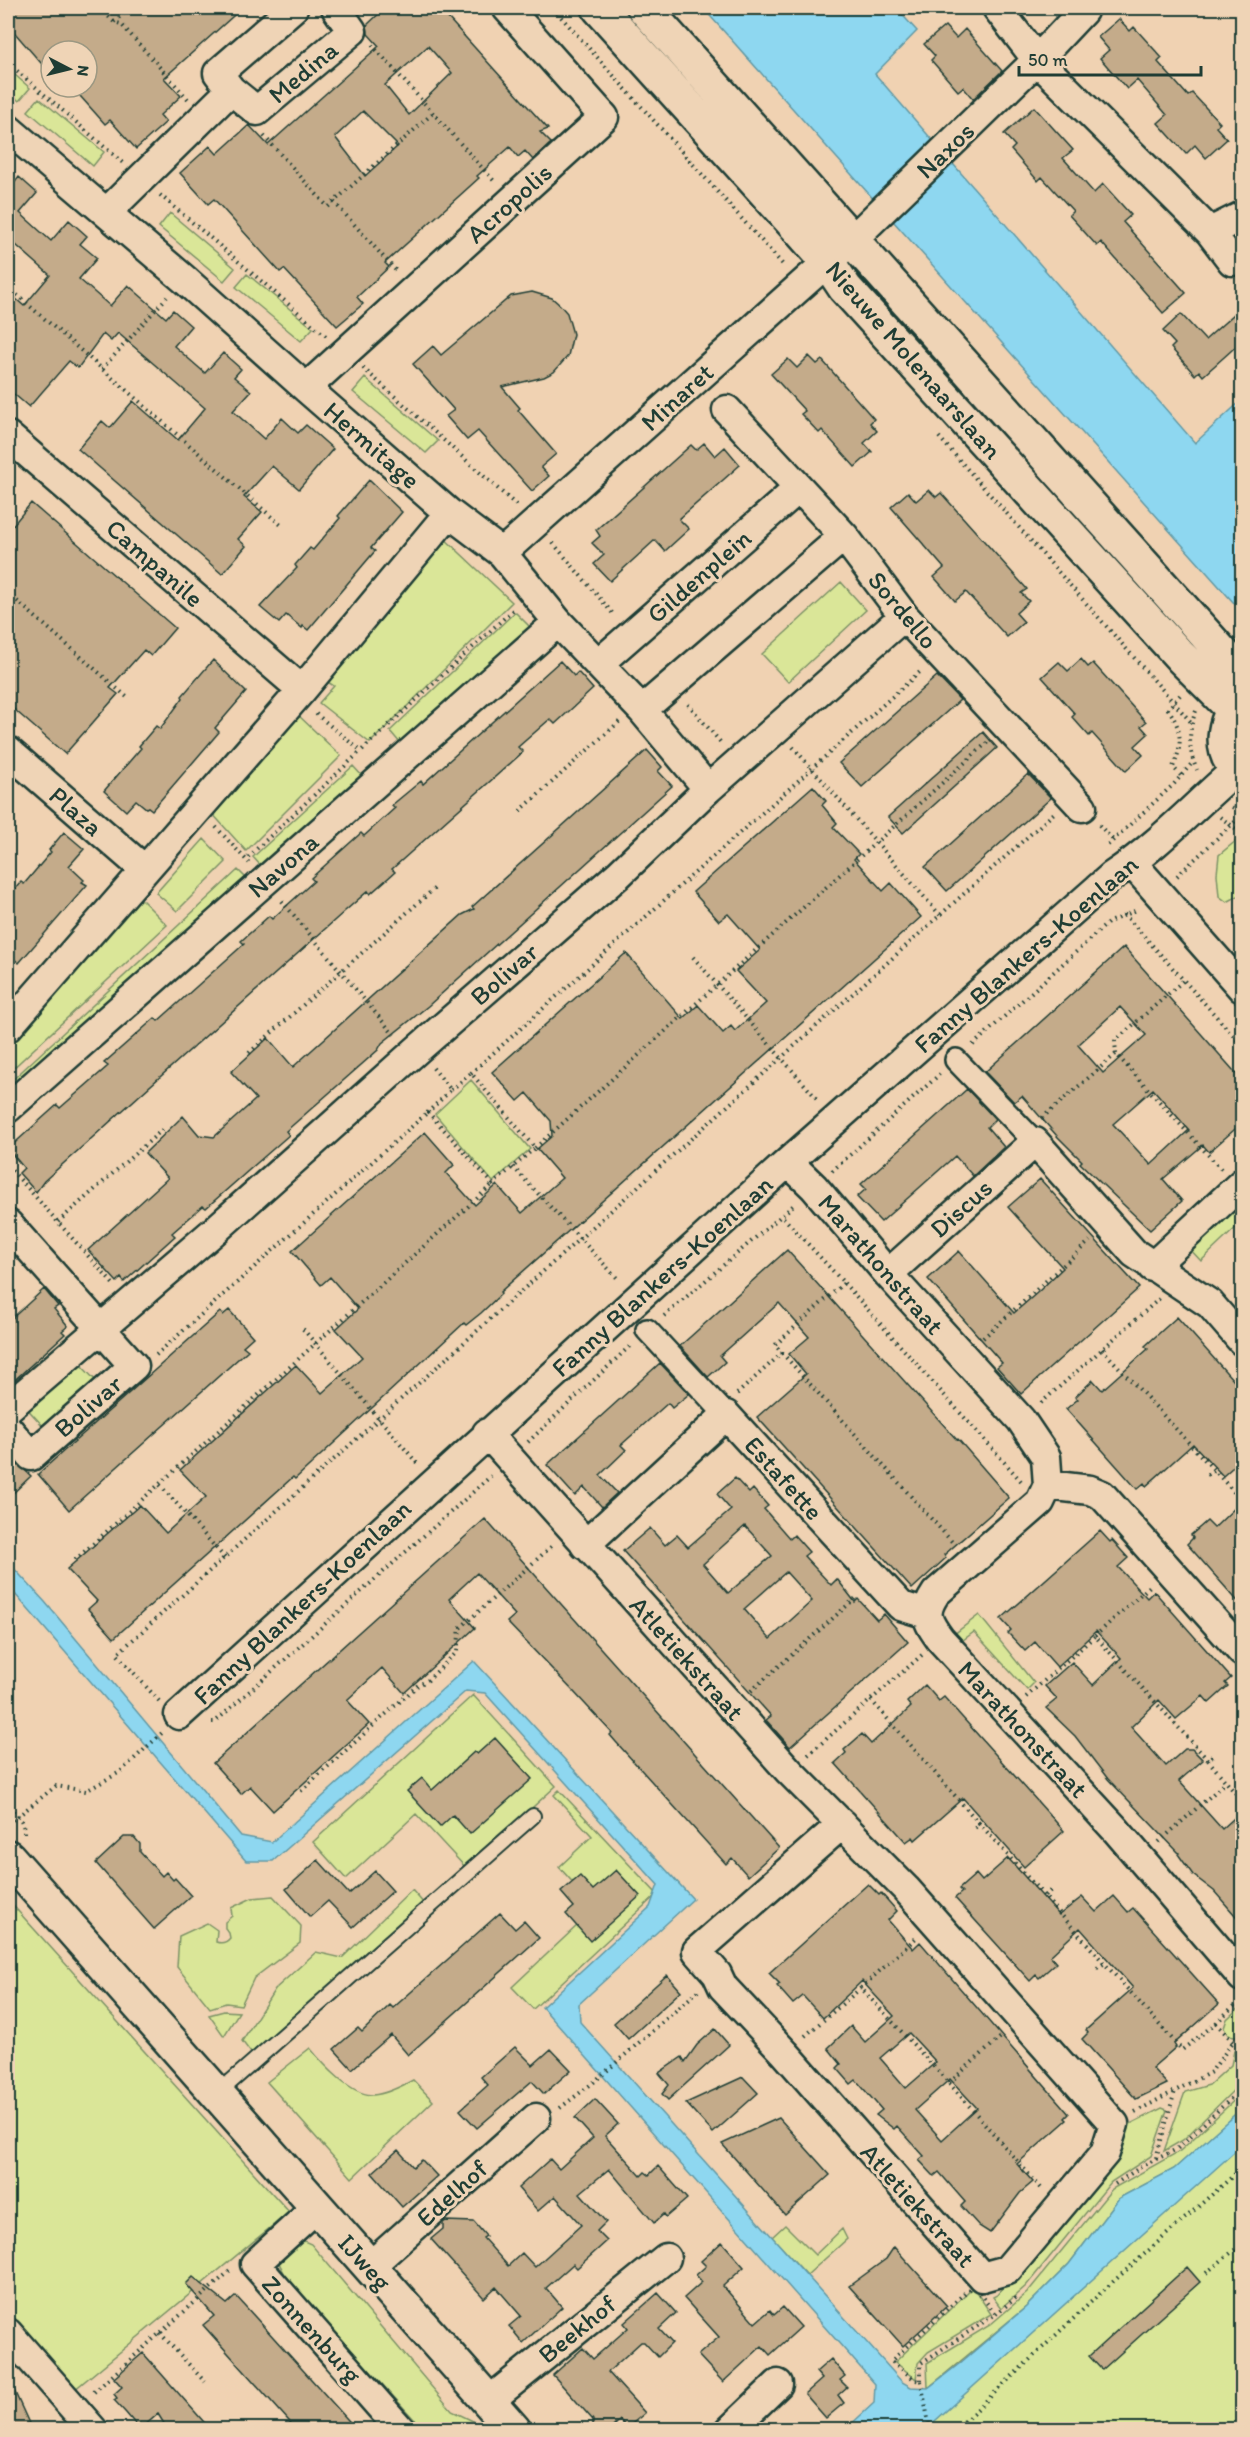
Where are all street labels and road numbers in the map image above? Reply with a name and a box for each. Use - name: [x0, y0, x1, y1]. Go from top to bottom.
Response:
- street label: Medina: [262, 33, 345, 110]
- street label: Naxos: [909, 115, 981, 185]
- street label: Acropolis: [459, 156, 559, 250]
- street label: Nieuwe Molenaarslaan: [819, 254, 1009, 466]
- street label: Minaret: [634, 356, 720, 438]
- street label: Hermitage: [317, 394, 427, 496]
- street label: Campanile: [100, 512, 210, 614]
- street label: Gildenplein: [640, 522, 758, 630]
- street label: Sordello: [861, 564, 945, 656]
- street label: Plaza: [43, 779, 109, 843]
- street label: Navona: [241, 825, 325, 904]
- street label: Fanny Blankers-Koenlaan: [907, 848, 1145, 1060]
- street label: Bolivar: [463, 935, 545, 1012]
- street label: Fanny Blankers-Koenlaan: [545, 1168, 779, 1384]
- street label: Discus: [923, 1172, 999, 1244]
- street label: Marathonstraat: [811, 1187, 951, 1341]
- street label: Bolivar: [47, 1367, 129, 1444]
- street label: Estafette: [738, 1429, 830, 1527]
- street label: Fanny Blankers-Koenlaan: [186, 1493, 418, 1711]
- street label: Atletiekstraat: [623, 1589, 751, 1727]
- street label: Marathonstraat: [951, 1654, 1095, 1805]
- street label: Atletiekstraat: [854, 2136, 982, 2274]
- street label: Edelhof: [410, 2152, 494, 2233]
- street label: IJweg: [331, 2227, 399, 2298]
- street label: Zonnenburg: [255, 2268, 369, 2390]
- street label: Beekhof: [531, 2288, 623, 2370]

